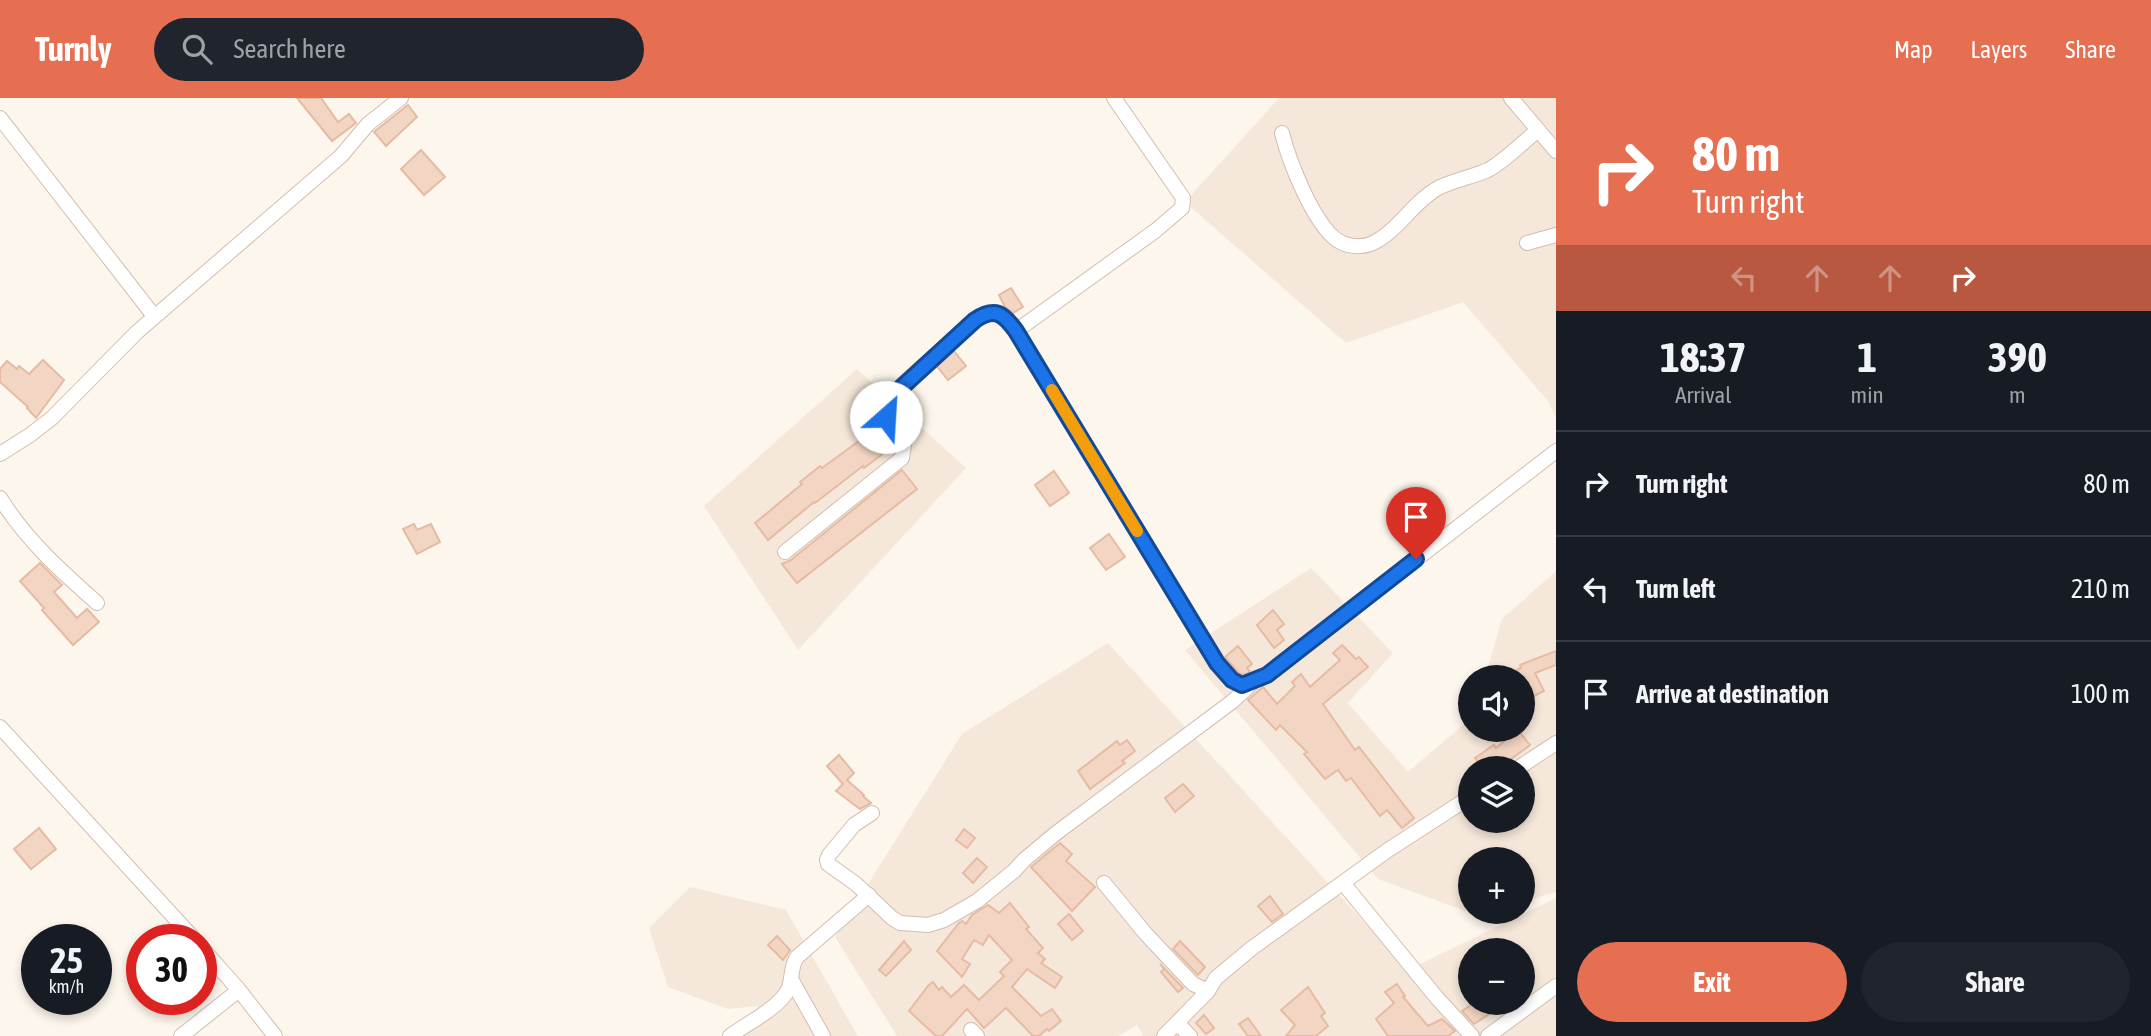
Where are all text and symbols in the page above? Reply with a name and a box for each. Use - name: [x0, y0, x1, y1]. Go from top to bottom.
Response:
- search box: [154, 18, 644, 81]
- text: Turnly: [35, 30, 112, 68]
- icon: search: [178, 30, 216, 68]
- text: Search here: [234, 34, 346, 64]
- text: Map: [1894, 36, 1933, 63]
- text: Layers: [1971, 36, 2027, 63]
- text: Share: [2065, 36, 2116, 63]
- text: 80 m: [1692, 125, 1780, 181]
- icon: right: [1577, 126, 1668, 217]
- text: Turn right: [1692, 183, 1805, 220]
- icon: left: [1725, 259, 1763, 297]
- icon: ahead: [1798, 259, 1836, 297]
- icon: ahead: [1871, 259, 1909, 297]
- icon: right: [1944, 259, 1982, 297]
- text: 18:37: [1660, 333, 1747, 381]
- text: 1: [1857, 333, 1877, 381]
- text: 390: [1988, 333, 2047, 381]
- position arrow: [849, 380, 923, 454]
- text: Arrival: [1675, 382, 1731, 408]
- text: min: [1851, 382, 1884, 408]
- text: m: [2009, 382, 2026, 408]
- icon: right: [1577, 465, 1615, 503]
- text: Turn right: [1636, 469, 1727, 499]
- text: 80 m: [2083, 469, 2130, 499]
- pin: [1386, 487, 1446, 559]
- icon: arrive: [1397, 498, 1435, 536]
- icon: left: [1577, 570, 1615, 608]
- text: Turn left: [1636, 574, 1716, 604]
- text: 210 m: [2071, 574, 2130, 604]
- map controls: [1458, 665, 1535, 1015]
- button: sound: [1458, 665, 1535, 742]
- icon: arrive: [1577, 675, 1615, 713]
- text: Arrive at destination: [1636, 679, 1829, 709]
- text: 100 m: [2071, 679, 2130, 709]
- button: layers: [1458, 756, 1535, 833]
- button: +: [1458, 847, 1535, 924]
- speed limit sign: 30: [126, 924, 217, 1015]
- button: −: [1458, 938, 1535, 1015]
- text: 25: [50, 940, 83, 980]
- button: Exit: [1577, 942, 1847, 1022]
- button: Share: [1861, 942, 2130, 1022]
- text: km/h: [49, 976, 84, 997]

